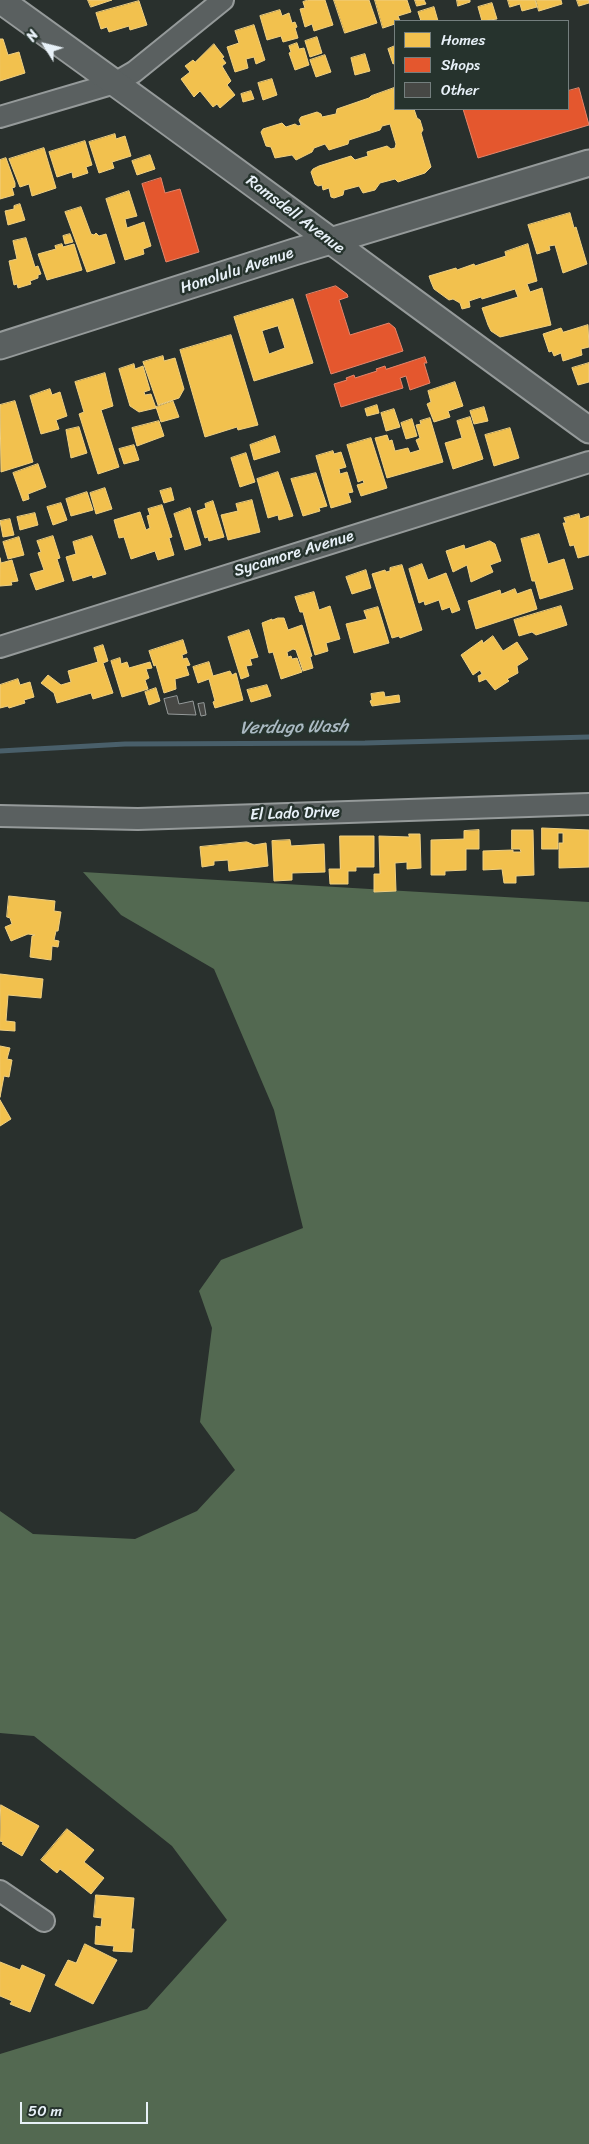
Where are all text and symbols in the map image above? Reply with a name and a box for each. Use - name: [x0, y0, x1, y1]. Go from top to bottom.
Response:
- north arrow: [20, 20, 70, 70]
- legend: [394, 20, 569, 110]
- text: N: [19, 25, 45, 47]
- text: Homes: [441, 27, 485, 53]
- text: Shops: [441, 52, 480, 78]
- text: Other: [441, 77, 479, 103]
- street label: Ramsdell Avenue: [242, 172, 348, 258]
- street label: Honolulu Avenue: [178, 244, 296, 298]
- street label: Sycamore Avenue: [232, 527, 356, 581]
- water label: Verdugo Wash: [240, 716, 348, 740]
- street label: El Lado Drive: [250, 803, 340, 825]
- scale bar: [22, 2092, 150, 2124]
- text: 50 m: [28, 2098, 62, 2124]

